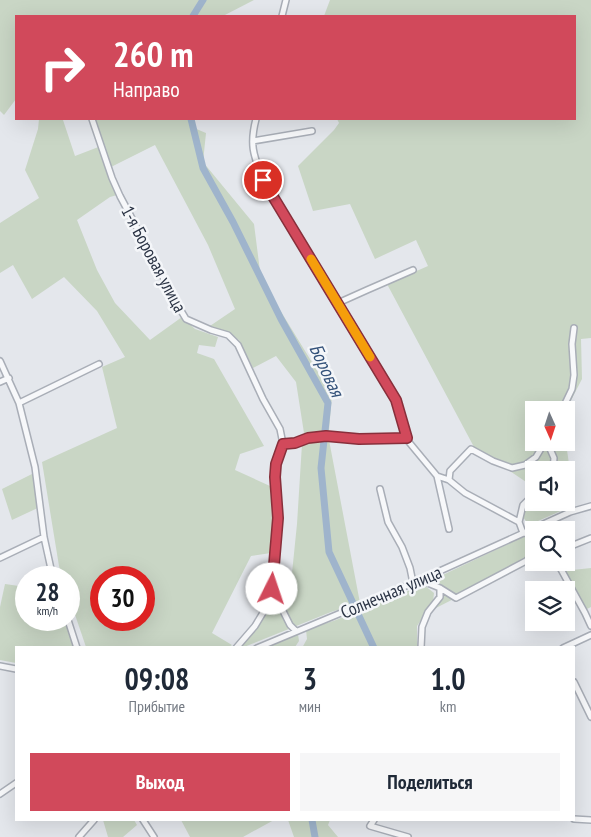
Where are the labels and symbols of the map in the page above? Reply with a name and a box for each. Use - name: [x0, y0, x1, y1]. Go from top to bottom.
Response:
- pin: [242, 159, 284, 201]
- street label: 1-я Боровая улица: [116, 202, 192, 316]
- water label: Боровая: [304, 340, 350, 402]
- north arrow: [525, 401, 575, 451]
- street label: Солнечная улица: [337, 560, 445, 624]
- position arrow: [245, 562, 297, 614]
- speed limit sign: 30: [90, 566, 155, 631]

